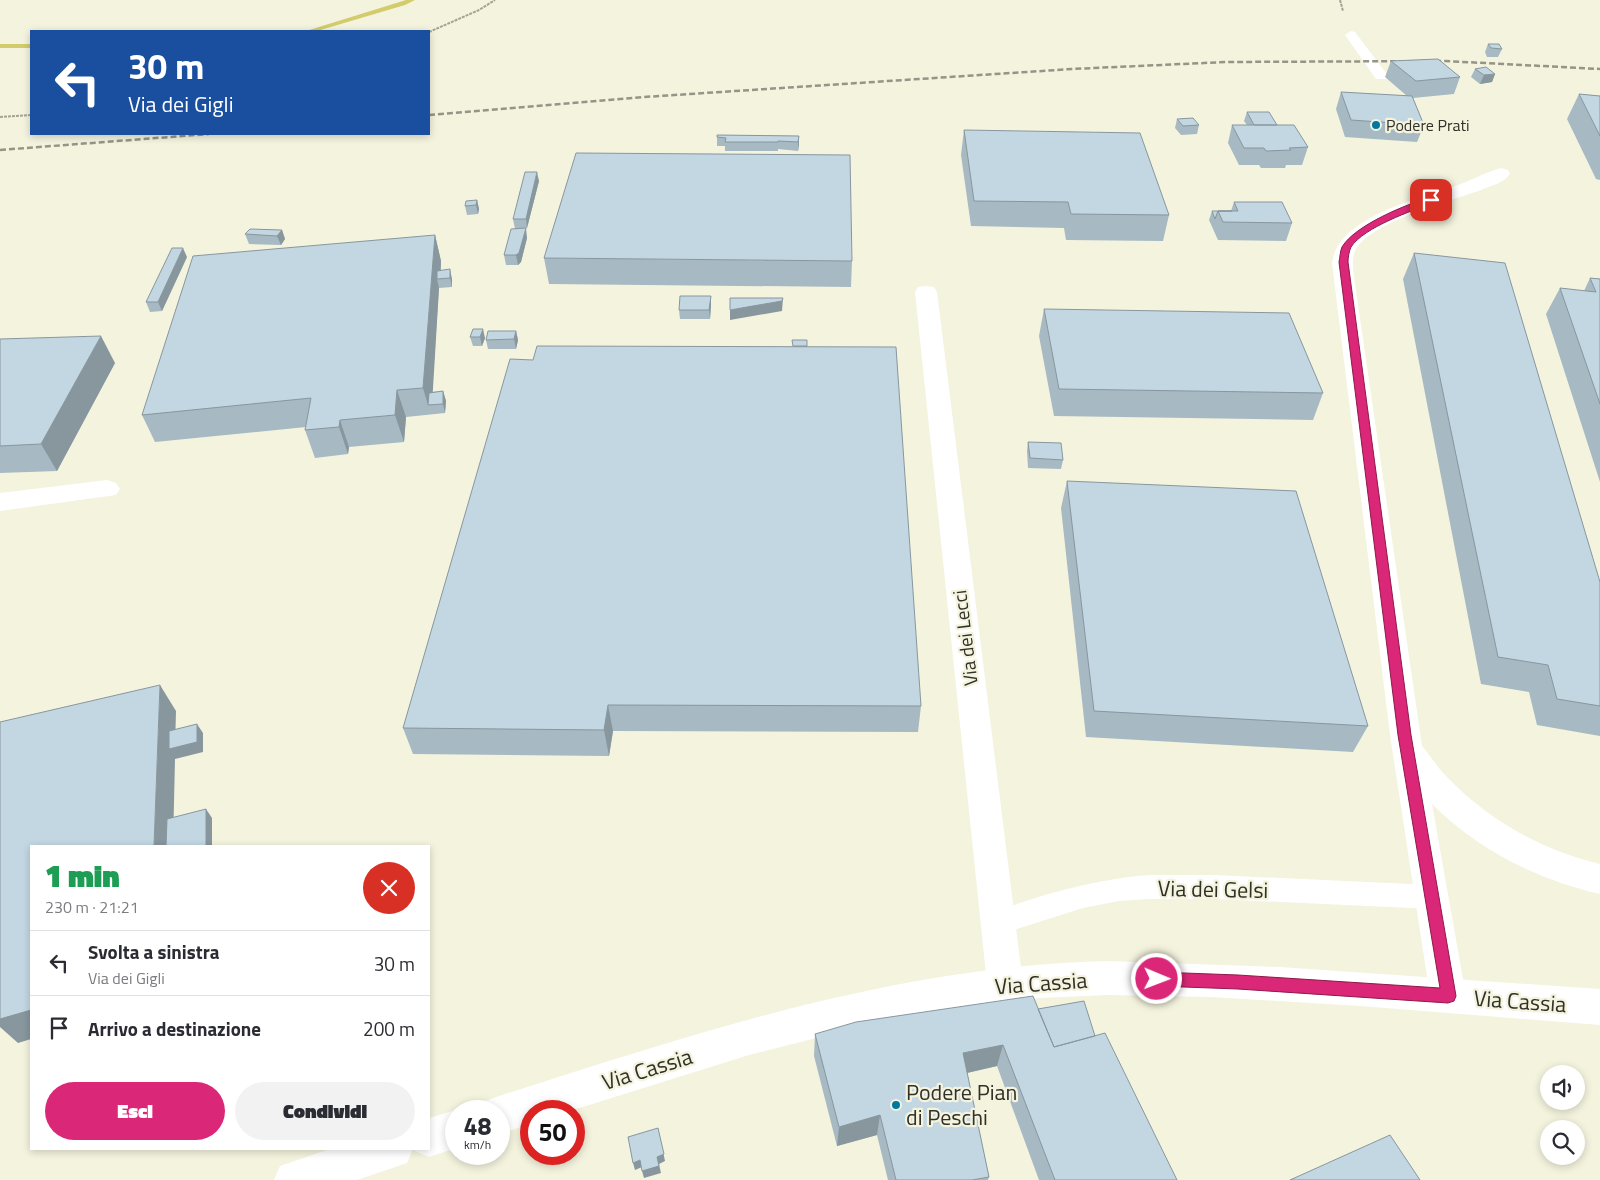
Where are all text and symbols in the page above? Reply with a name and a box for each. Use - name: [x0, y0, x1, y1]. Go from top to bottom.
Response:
- text: 30 m: [128, 39, 204, 93]
- icon: left: [45, 50, 110, 115]
- text: Via dei Gigli: [128, 87, 233, 121]
- place label: Podere Prati: [1386, 113, 1470, 137]
- marker: Podere Prati: [1370, 119, 1382, 131]
- pin: [1410, 179, 1452, 221]
- icon: arrive: [1417, 186, 1445, 214]
- street label: Via dei Lecci: [944, 589, 985, 688]
- text: 1 min: [45, 853, 120, 899]
- button: close: [363, 862, 415, 914]
- street label: Via dei Gelsi: [1157, 871, 1269, 907]
- text: 230 m · 21:21: [45, 895, 139, 919]
- text: Svolta a sinistra: [88, 937, 219, 966]
- icon: left: [45, 949, 73, 977]
- text: 30 m: [374, 949, 415, 978]
- position arrow: [1130, 952, 1182, 1004]
- street label: Via Cassia: [994, 963, 1088, 1003]
- text: Via dei Gigli: [88, 966, 165, 990]
- street label: Via Cassia: [1473, 981, 1567, 1021]
- icon: arrive: [45, 1014, 73, 1042]
- text: Arrivo a destinazione: [88, 1014, 261, 1043]
- text: 200 m: [363, 1014, 415, 1043]
- street label: Via Cassia: [598, 1039, 696, 1099]
- map controls: [1540, 1065, 1585, 1165]
- button: sound: [1540, 1065, 1585, 1110]
- place label: Podere Pian di Peschi: [906, 1075, 1017, 1134]
- button: Esci: [45, 1082, 225, 1140]
- button: Condividi: [235, 1082, 415, 1140]
- marker: Podere Pian di Peschi: [890, 1099, 902, 1111]
- speed limit sign: 50: [520, 1100, 585, 1165]
- text: 48: [463, 1107, 492, 1145]
- button: search: [1540, 1120, 1585, 1165]
- text: km/h: [464, 1135, 491, 1154]

